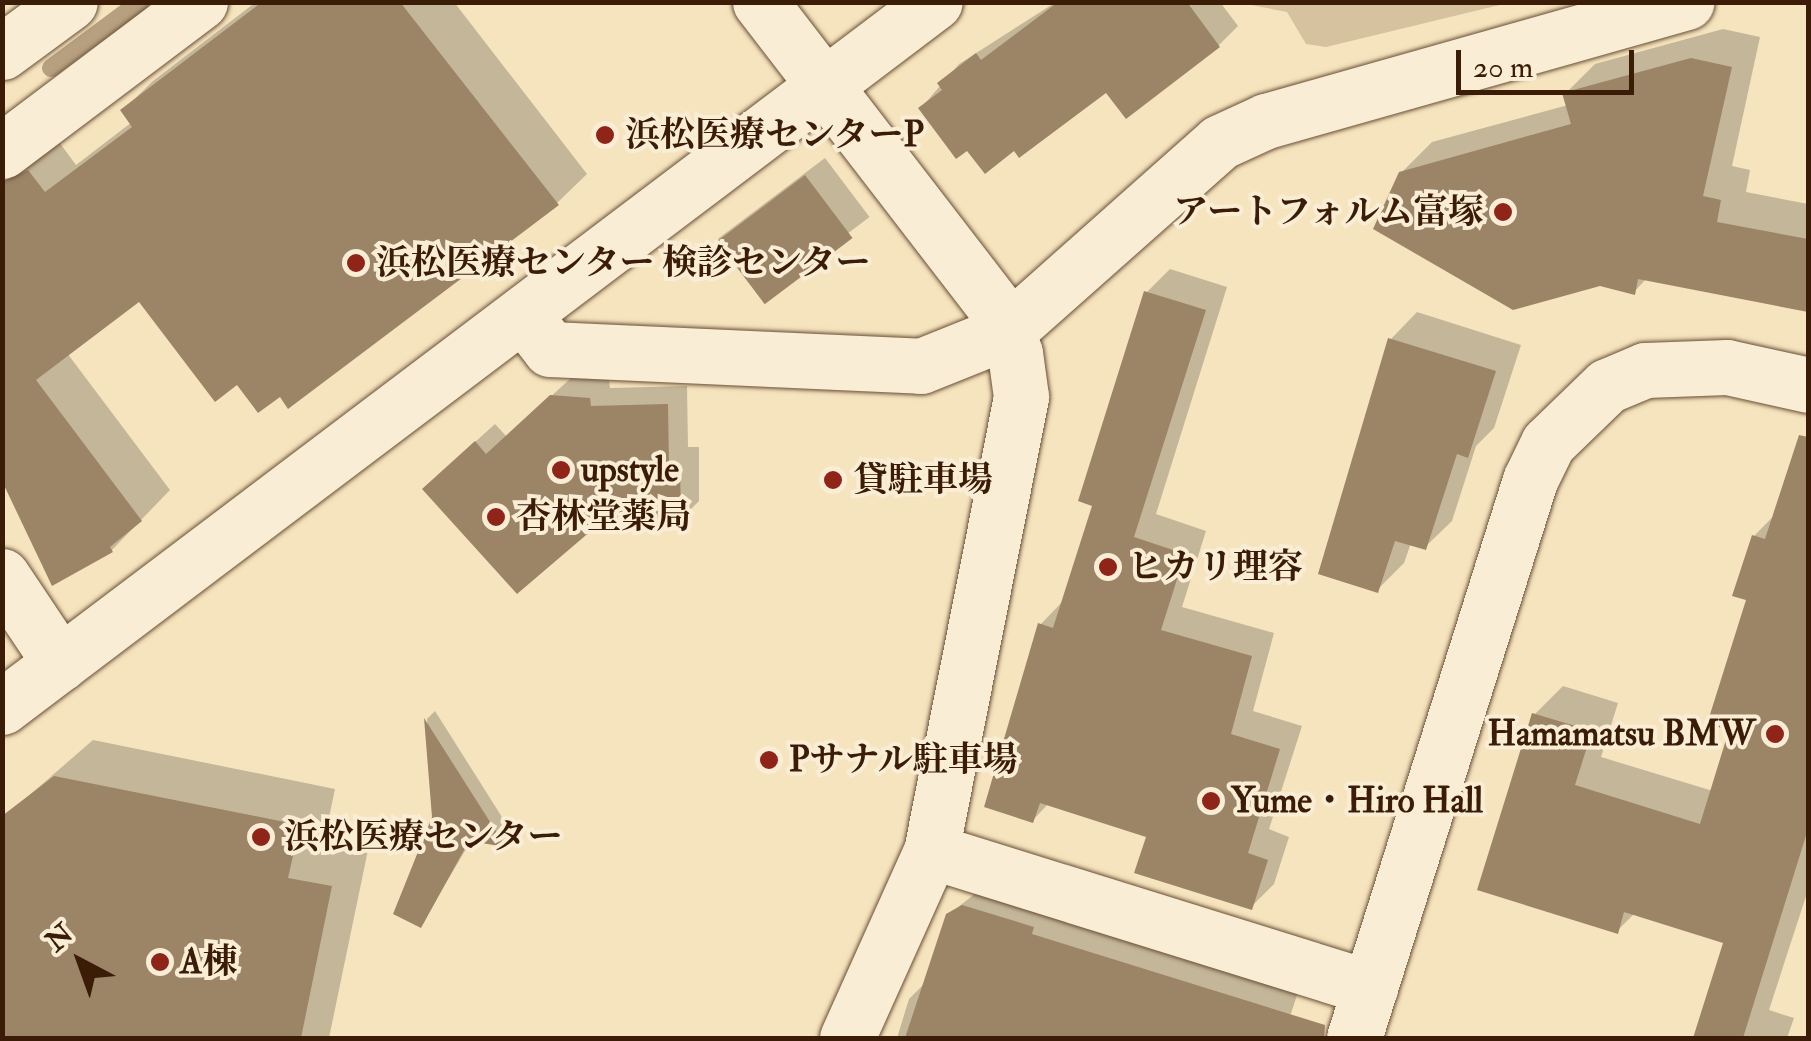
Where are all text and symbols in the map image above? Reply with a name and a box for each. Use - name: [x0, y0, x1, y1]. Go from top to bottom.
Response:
- scale bar: [1461, 30, 1638, 92]
- text: 20 m: [1473, 49, 1533, 86]
- place label: 浜松医療センターP: [625, 114, 925, 156]
- marker: 浜松医療センターP: [594, 124, 616, 146]
- place label: アートフォルム富塚: [1169, 191, 1483, 233]
- marker: アートフォルム富塚: [1492, 201, 1514, 223]
- place label: 浜松医療センター 検診センター: [376, 242, 873, 284]
- marker: 浜松医療センター 検診センター: [345, 252, 367, 274]
- place label: upstyle: [581, 449, 679, 491]
- marker: upstyle: [550, 459, 572, 481]
- place label: 貸駐車場: [853, 459, 993, 501]
- marker: 貸駐車場: [822, 469, 844, 491]
- place label: 杏林堂薬局: [516, 496, 691, 538]
- marker: 杏林堂薬局: [485, 506, 507, 528]
- place label: ヒカリ理容: [1128, 546, 1303, 588]
- marker: ヒカリ理容: [1097, 556, 1119, 578]
- place label: Hamamatsu BMW: [1488, 713, 1755, 755]
- marker: Hamamatsu BMW: [1764, 723, 1786, 745]
- place label: Pサナル駐車場: [789, 739, 1019, 781]
- marker: Pサナル駐車場: [758, 749, 780, 771]
- place label: Yume・Hiro Hall: [1231, 780, 1483, 822]
- marker: Yume・Hiro Hall: [1200, 790, 1222, 812]
- place label: 浜松医療センター: [284, 816, 564, 858]
- marker: 浜松医療センター: [248, 824, 274, 850]
- north arrow: [30, 911, 130, 1011]
- text: N: [39, 917, 81, 959]
- place label: A棟: [180, 941, 237, 983]
- marker: A棟: [149, 951, 171, 973]

